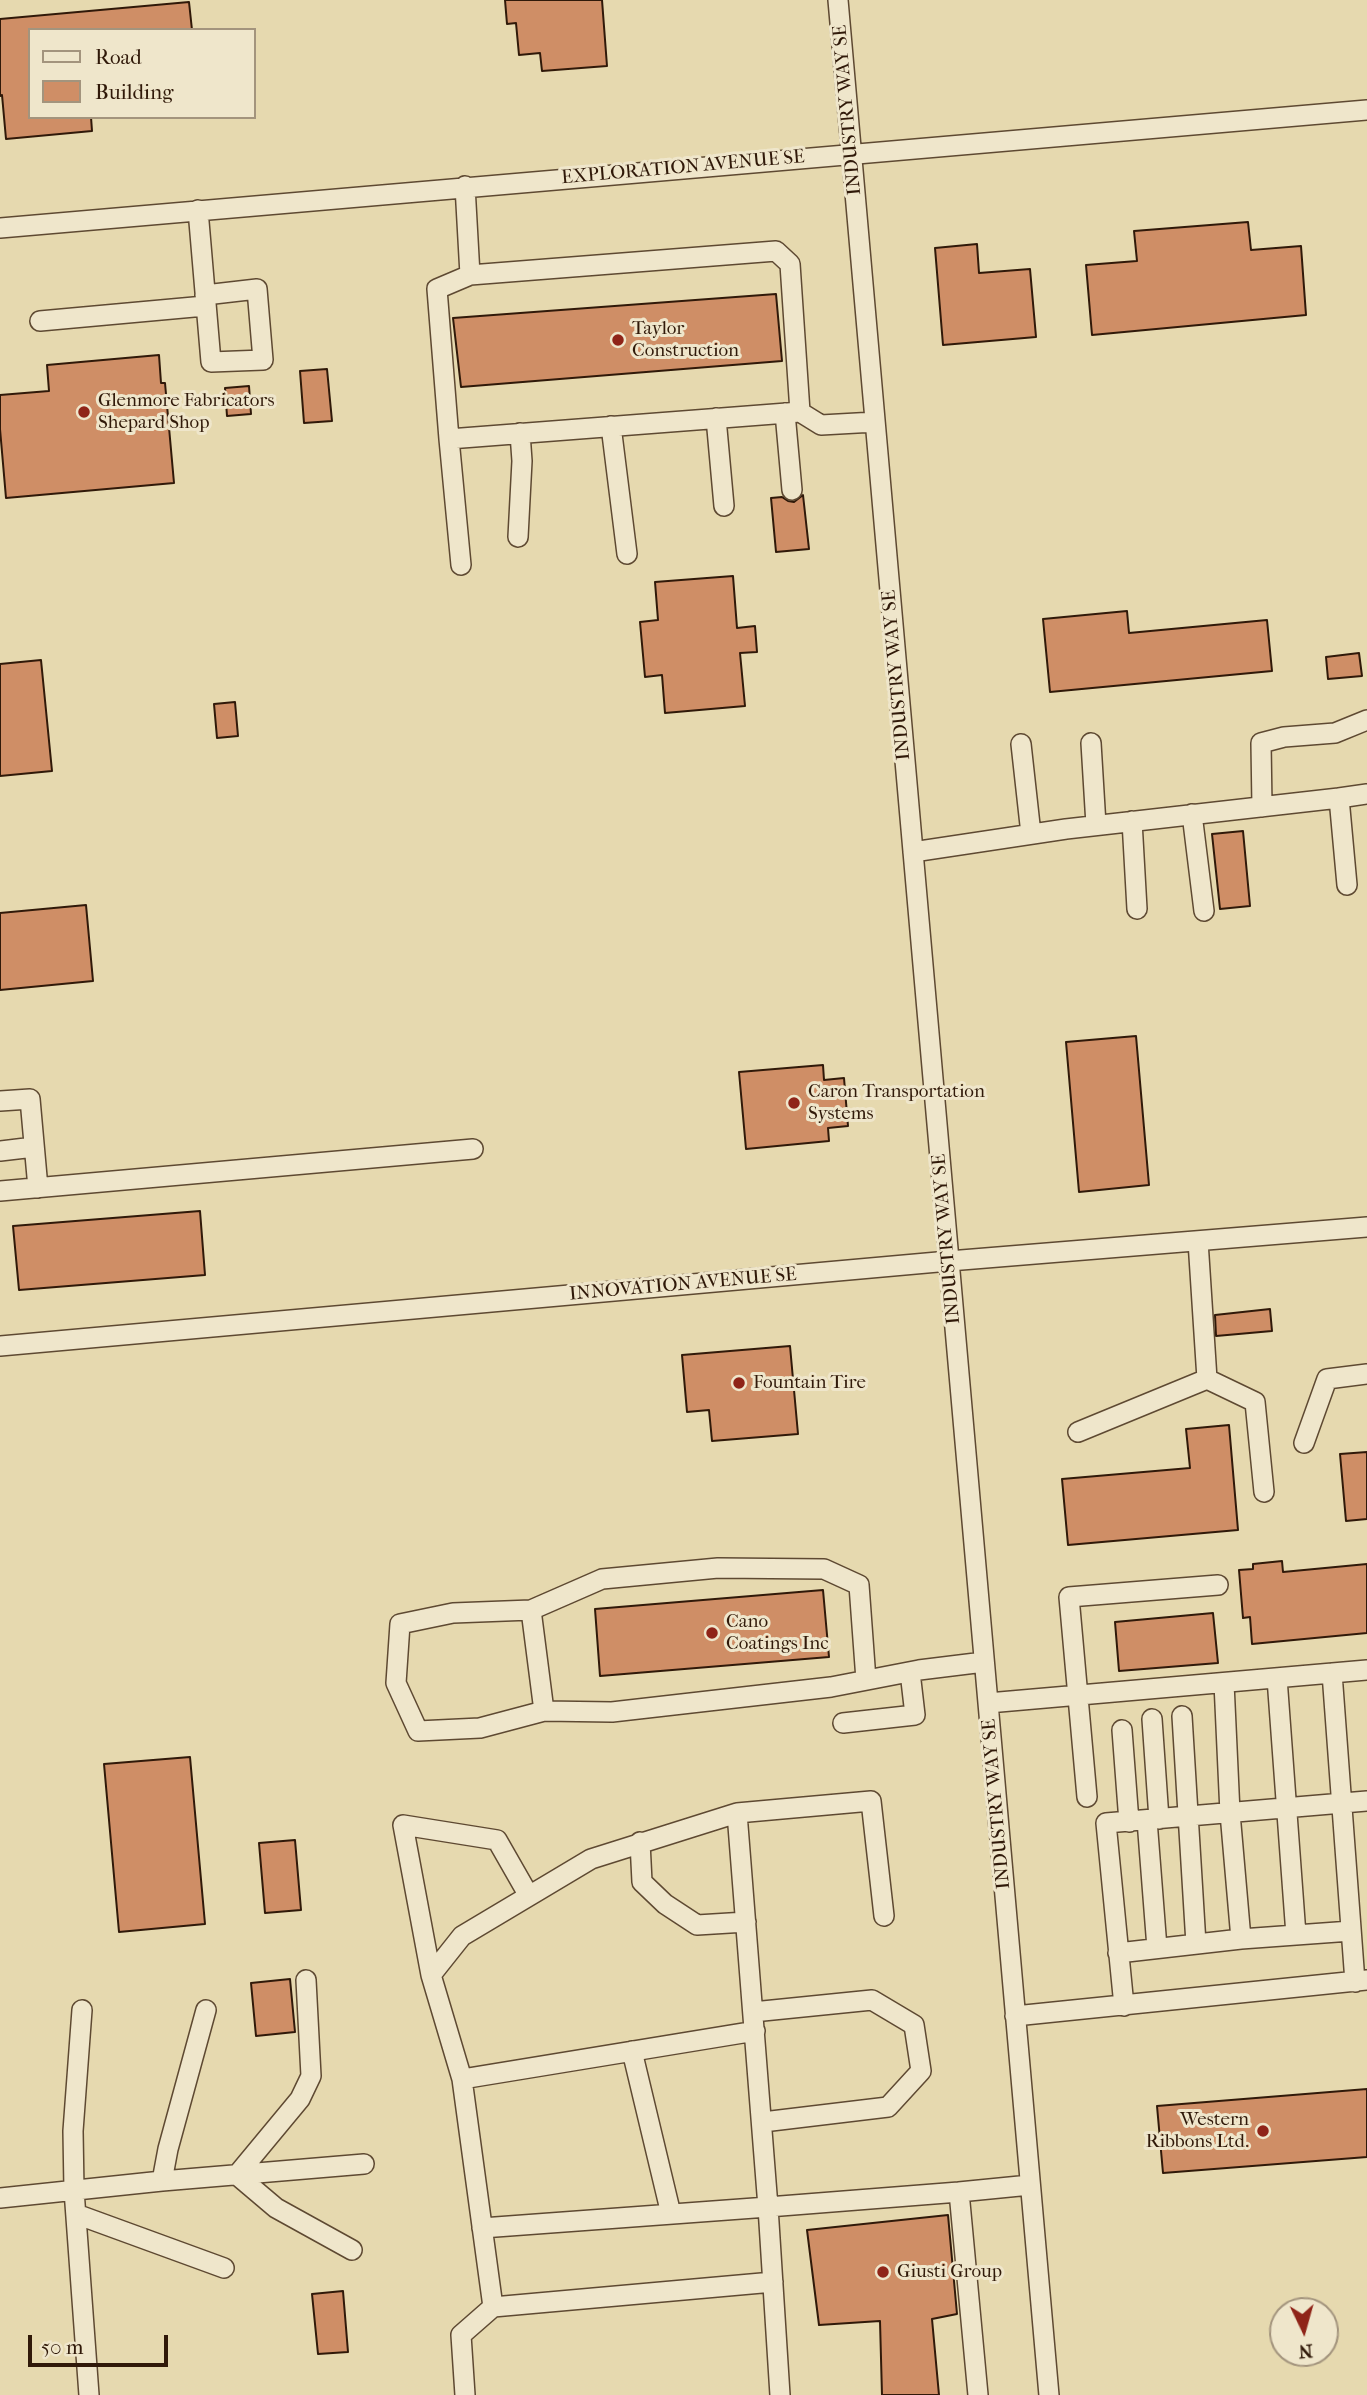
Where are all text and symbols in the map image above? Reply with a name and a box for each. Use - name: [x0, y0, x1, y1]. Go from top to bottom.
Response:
- street label: INDUSTRY WAY SE: [829, 24, 867, 196]
- legend: [28, 28, 256, 119]
- text: Road: [95, 45, 142, 69]
- text: Building: [95, 80, 173, 104]
- street label: EXPLORATION AVENUE SE: [560, 146, 806, 190]
- place label: Taylor Construction: [632, 318, 739, 362]
- marker: Taylor Construction: [610, 332, 626, 348]
- place label: Glenmore Fabricators Shepard Shop: [98, 390, 274, 434]
- marker: Glenmore Fabricators Shepard Shop: [76, 404, 92, 420]
- street label: INDUSTRY WAY SE: [878, 589, 916, 761]
- place label: Caron Transportation Systems: [808, 1081, 985, 1125]
- marker: Caron Transportation Systems: [786, 1095, 802, 1111]
- street label: INDUSTRY WAY SE: [928, 1153, 966, 1325]
- street label: INNOVATION AVENUE SE: [568, 1264, 798, 1306]
- place label: Fountain Tire: [753, 1372, 866, 1394]
- marker: Fountain Tire: [731, 1375, 747, 1391]
- place label: Cano Coatings Inc: [726, 1611, 829, 1655]
- marker: Cano Coatings Inc: [704, 1625, 720, 1641]
- street label: INDUSTRY WAY SE: [978, 1718, 1016, 1890]
- place label: Western Ribbons Ltd.: [1146, 2109, 1249, 2153]
- marker: Western Ribbons Ltd.: [1255, 2123, 1271, 2139]
- place label: Giusti Group: [897, 2261, 1002, 2283]
- marker: Giusti Group: [875, 2264, 891, 2280]
- north arrow: [1269, 2297, 1339, 2367]
- scale bar: [32, 2322, 172, 2366]
- text: 50 m: [41, 2335, 84, 2359]
- text: N: [1298, 2339, 1314, 2363]

